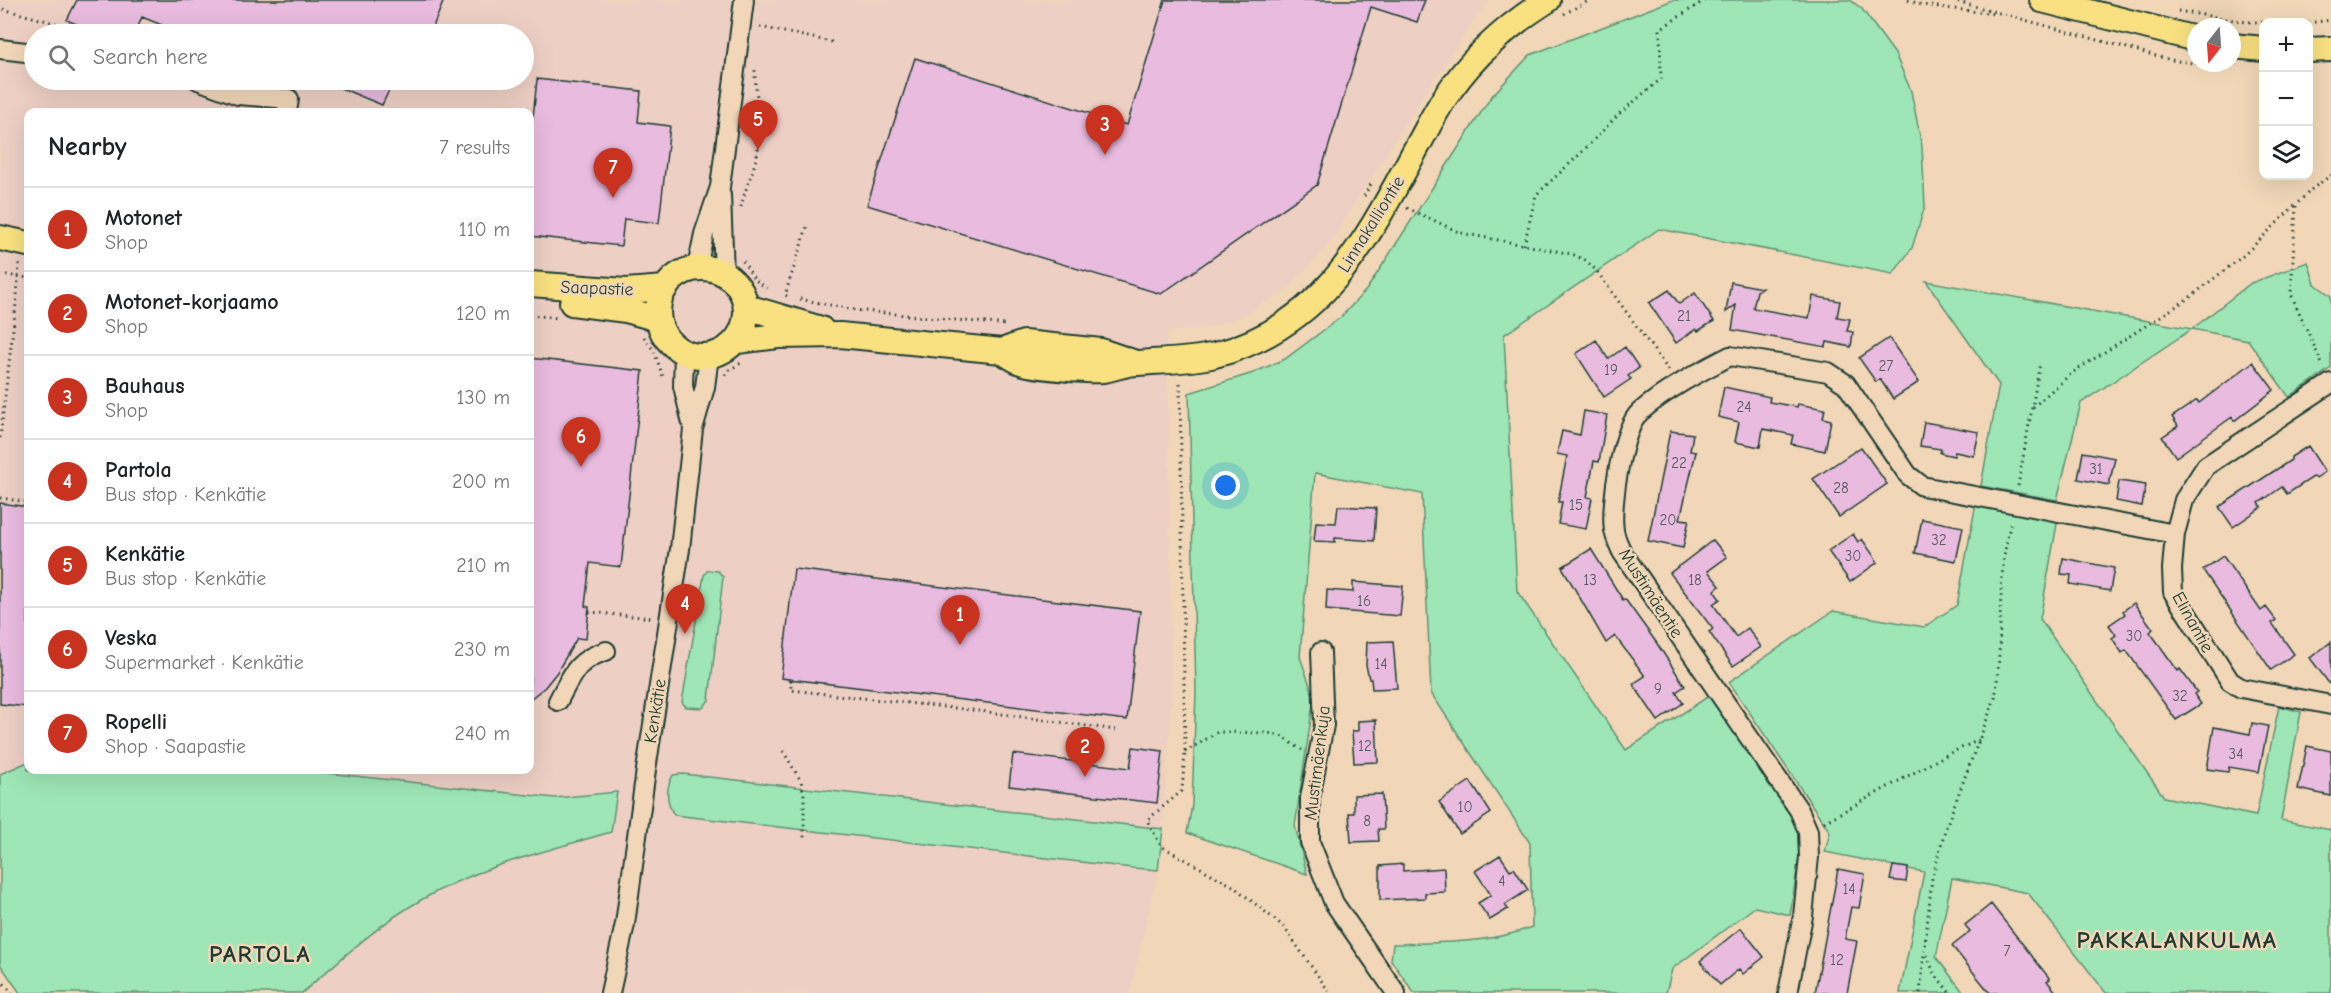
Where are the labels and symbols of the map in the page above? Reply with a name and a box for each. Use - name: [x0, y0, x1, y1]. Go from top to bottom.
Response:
- north arrow: [2187, 18, 2241, 72]
- pin: 5: [738, 100, 777, 150]
- pin: 3: [1086, 106, 1124, 155]
- pin: 7: [594, 148, 632, 198]
- street label: Linnakalliontie: [1333, 172, 1409, 276]
- street label: Saapastie: [560, 277, 634, 300]
- house number: 21: [1677, 307, 1691, 325]
- house number: 27: [1879, 357, 1893, 375]
- house number: 19: [1604, 361, 1618, 379]
- house number: 24: [1736, 398, 1752, 416]
- pin: 6: [562, 418, 600, 467]
- house number: 22: [1671, 454, 1687, 472]
- house number: 31: [2089, 460, 2103, 478]
- your location: [1211, 471, 1240, 500]
- house number: 28: [1833, 479, 1849, 497]
- house number: 15: [1569, 496, 1583, 514]
- house number: 20: [1660, 511, 1676, 529]
- house number: 32: [1931, 531, 1947, 549]
- street label: Mustimäentie: [1614, 545, 1687, 642]
- house number: 30: [1845, 547, 1861, 565]
- house number: 13: [1583, 571, 1597, 589]
- house number: 18: [1688, 571, 1702, 589]
- pin: 4: [666, 584, 704, 634]
- street label: Elinantie: [2167, 588, 2218, 656]
- house number: 16: [1357, 592, 1371, 610]
- pin: 1: [940, 596, 980, 645]
- house number: 30: [2126, 627, 2142, 645]
- house number: 14: [1374, 655, 1388, 673]
- street label: Kenkätie: [640, 677, 671, 745]
- house number: 9: [1654, 680, 1662, 698]
- house number: 32: [2172, 687, 2188, 705]
- street label: Mustimäenkuja: [1300, 704, 1335, 822]
- pin: 2: [1066, 728, 1104, 777]
- house number: 12: [1358, 737, 1372, 755]
- house number: 34: [2229, 745, 2243, 763]
- house number: 10: [1457, 798, 1473, 816]
- house number: 8: [1363, 812, 1371, 830]
- house number: 4: [1498, 872, 1506, 890]
- house number: 14: [1842, 880, 1856, 898]
- district label: PAKKALANKULMA: [2076, 926, 2278, 954]
- district label: PARTOLA: [209, 940, 311, 968]
- house number: 7: [2003, 942, 2011, 960]
- house number: 12: [1830, 951, 1844, 969]

